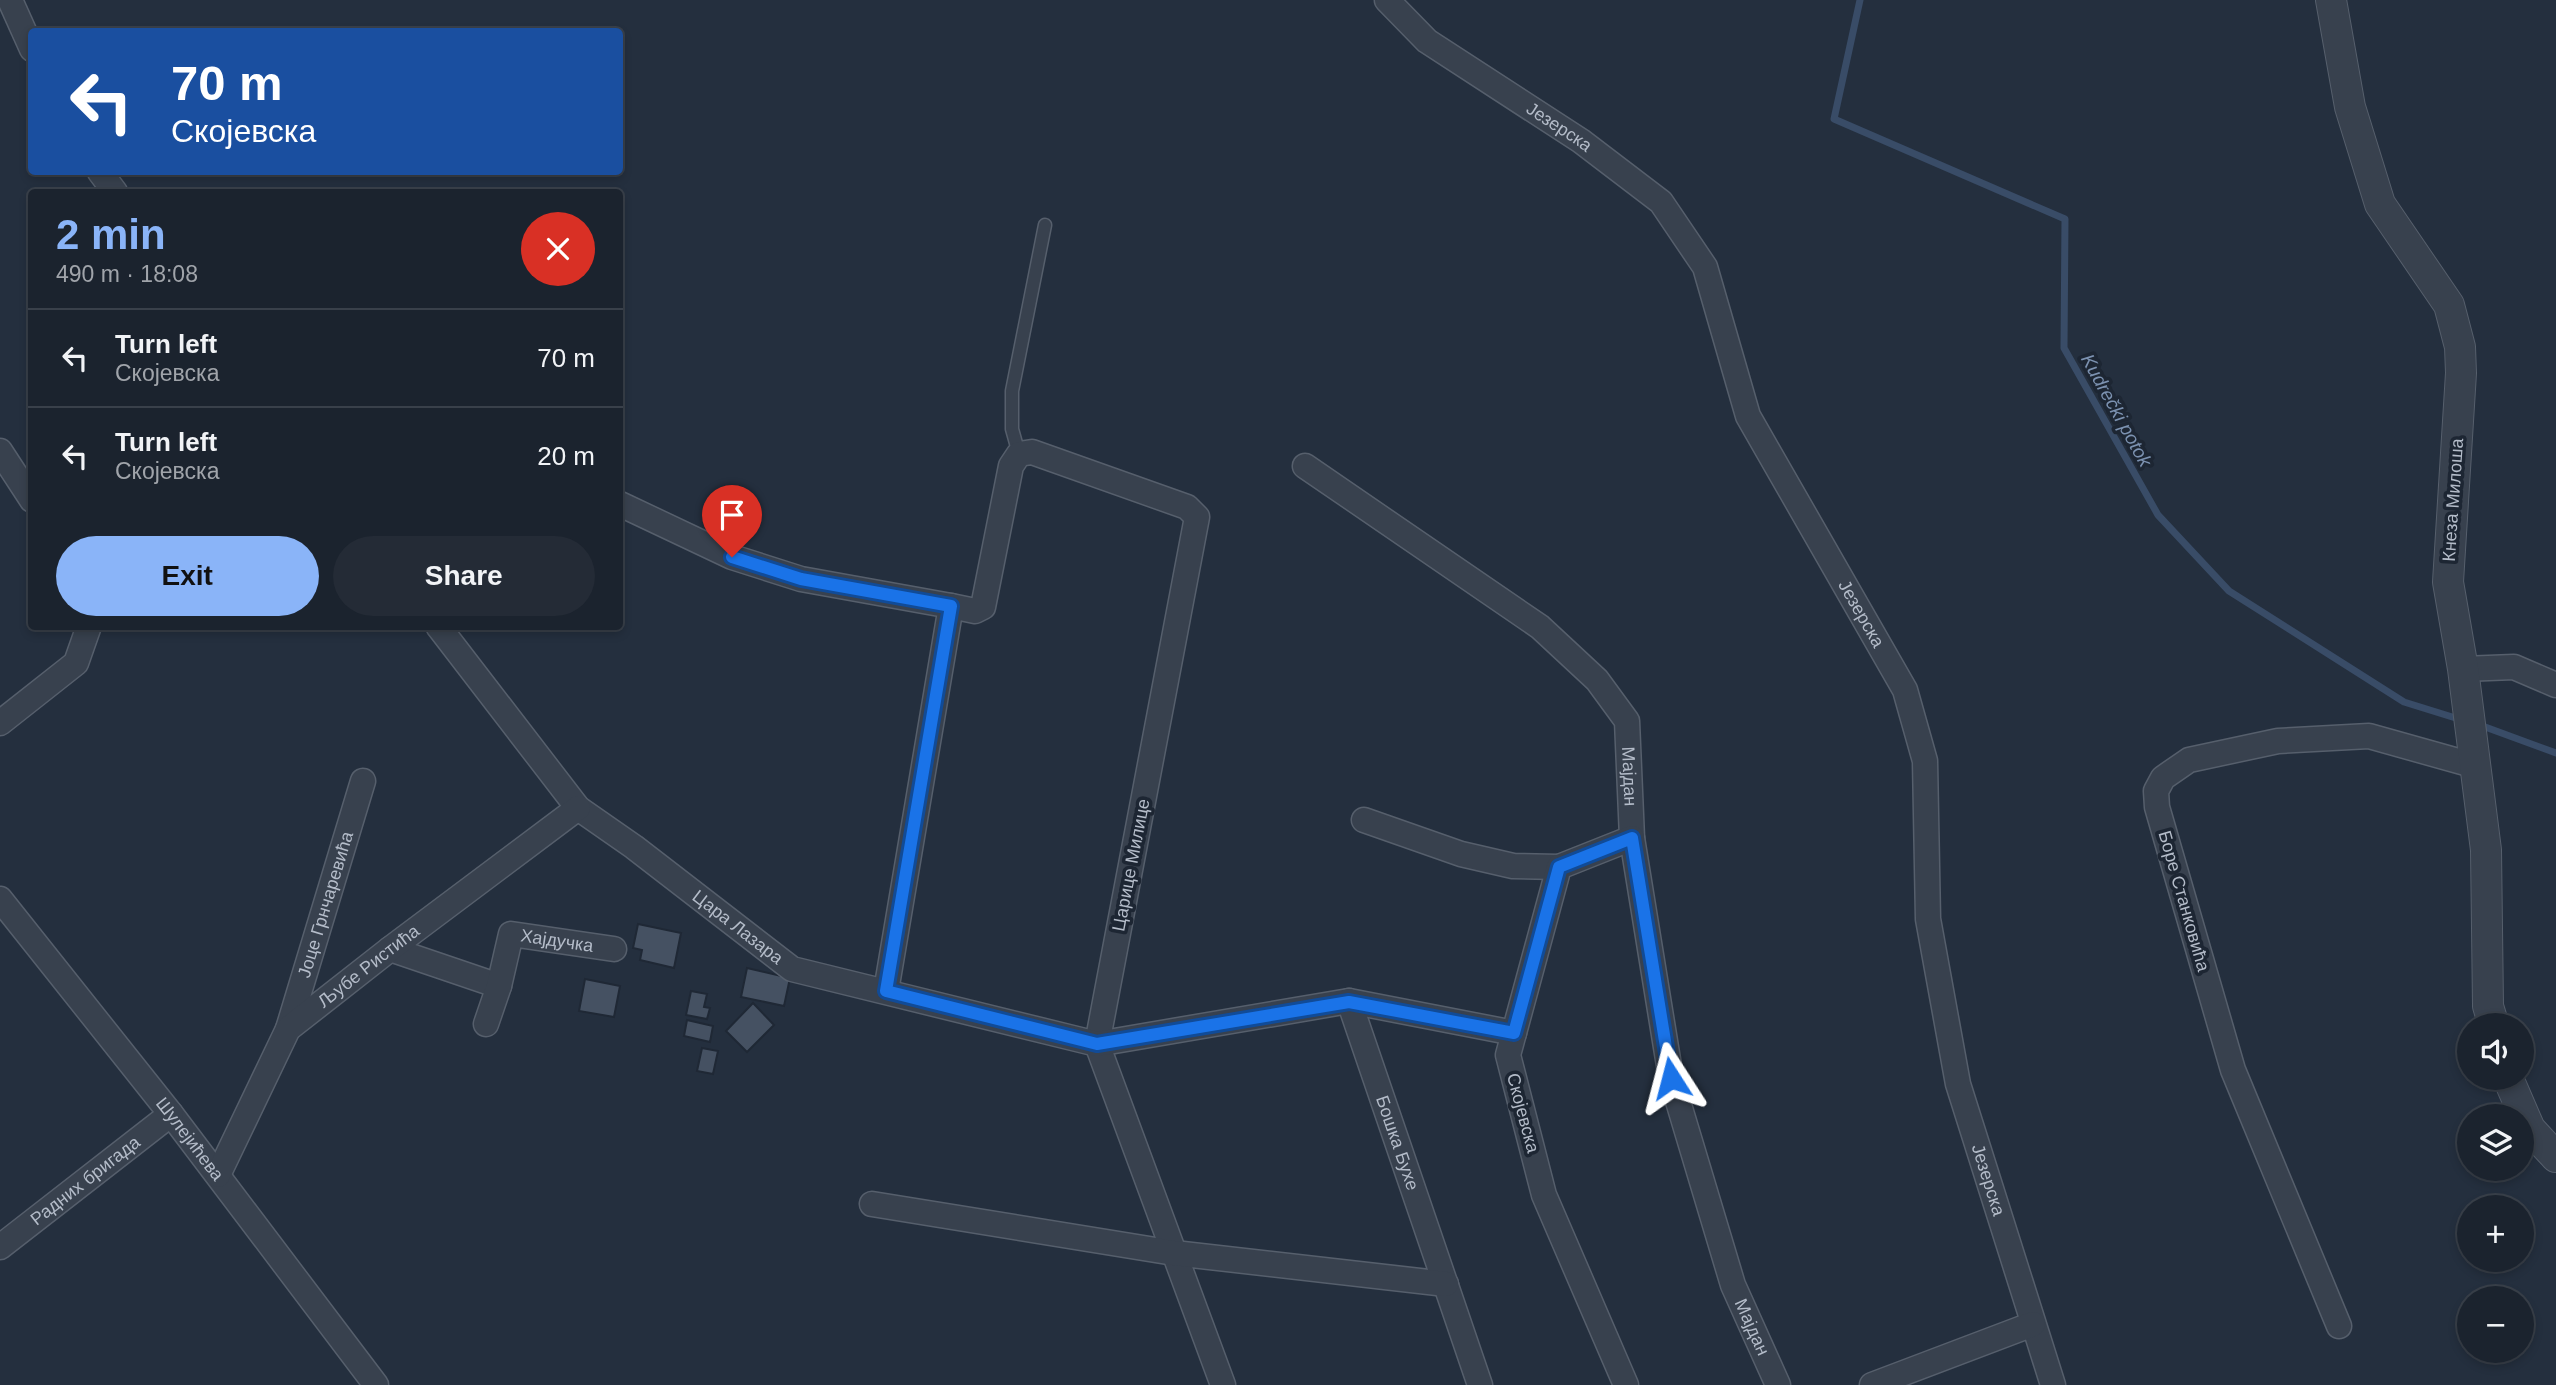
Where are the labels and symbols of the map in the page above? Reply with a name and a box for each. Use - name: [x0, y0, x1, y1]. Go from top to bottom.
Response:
- street label: Језерска: [1523, 98, 1597, 156]
- water label: Kudrečki potok: [2077, 350, 2157, 472]
- street label: Кнеза Милоша: [2439, 437, 2467, 562]
- pin: [702, 485, 762, 557]
- street label: Језерска: [1834, 577, 1889, 652]
- street label: Мајдан: [1618, 746, 1641, 807]
- street label: Царице Милице: [1108, 797, 1154, 933]
- street label: Јоце Грнчаревића: [294, 828, 357, 980]
- street label: Боре Станковића: [2154, 828, 2214, 975]
- street label: Цара Лазара: [689, 886, 788, 969]
- street label: Љубе Ристића: [314, 920, 424, 1012]
- street label: Хајдучка: [519, 926, 596, 956]
- position arrow: [1634, 1041, 1708, 1115]
- street label: Скојевска: [1503, 1071, 1543, 1156]
- street label: Шулејићева: [152, 1093, 228, 1185]
- street label: Бошка Бухе: [1372, 1093, 1423, 1193]
- street label: Радних бригада: [27, 1131, 145, 1229]
- street label: Језерска: [1968, 1142, 2009, 1219]
- street label: Мајдан: [1731, 1296, 1773, 1358]

